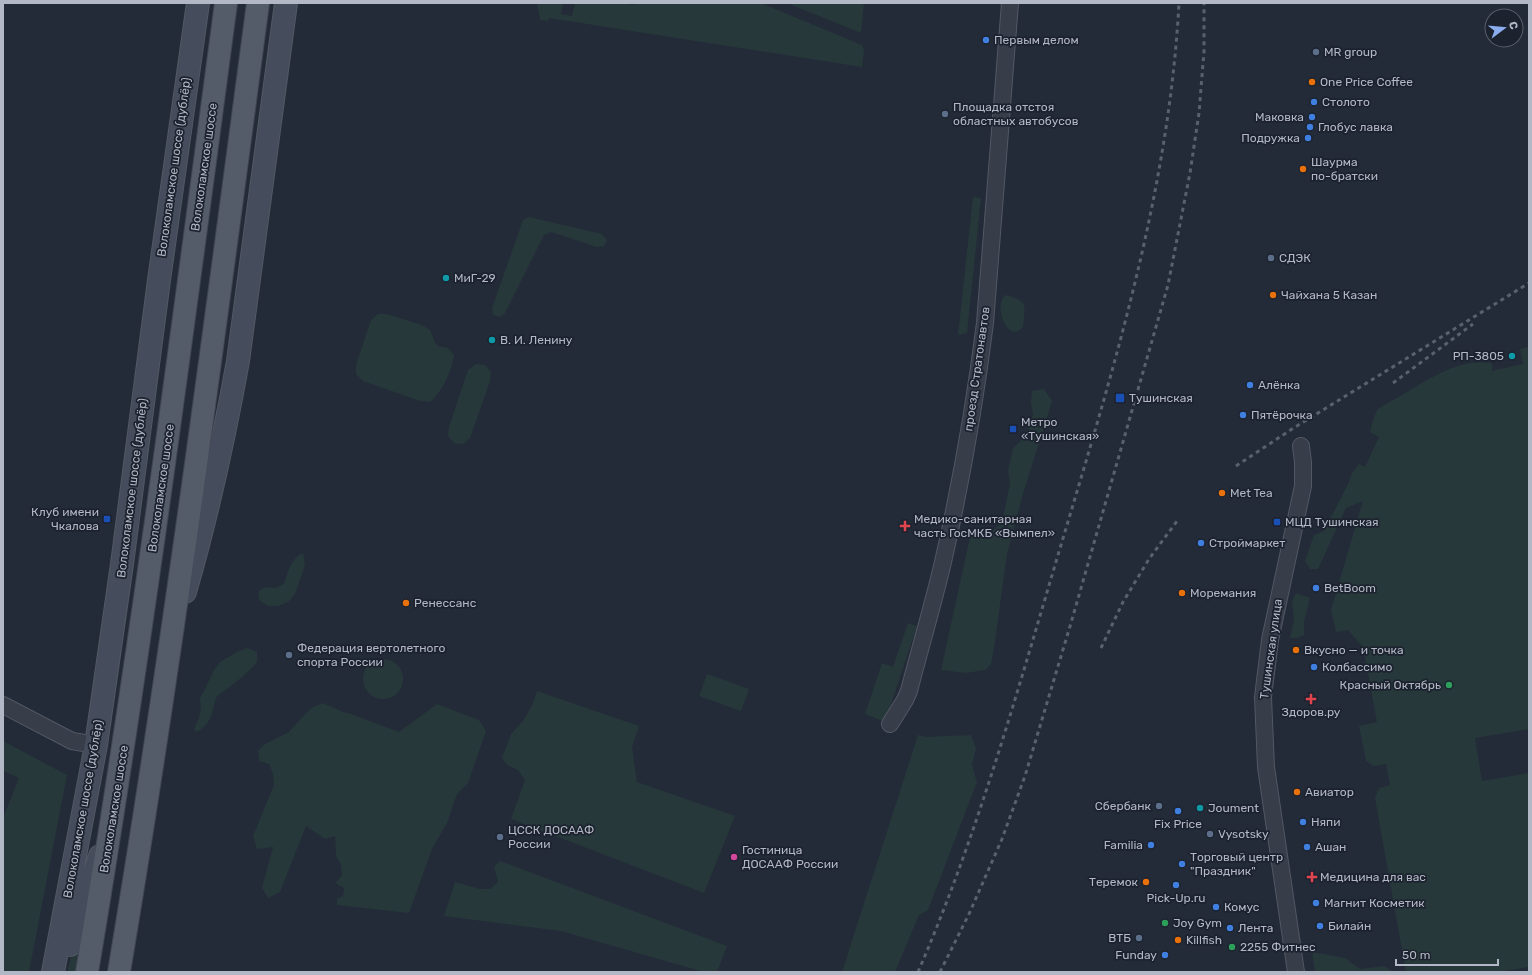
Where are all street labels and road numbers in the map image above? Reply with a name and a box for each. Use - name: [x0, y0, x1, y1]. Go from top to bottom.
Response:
- street label: Волоколамское шоссе (дублёр): [154, 76, 194, 258]
- street label: Волоколамское шоссе: [188, 102, 220, 232]
- street label: проезд Стратонавтов: [961, 306, 993, 432]
- street label: Волоколамское шоссе (дублёр): [114, 397, 150, 579]
- street label: Волоколамское шоссе: [145, 423, 177, 553]
- street label: Тушинская улица: [1257, 598, 1285, 700]
- street label: Волоколамское шоссе (дублёр): [60, 719, 106, 899]
- street label: Волоколамское шоссе: [97, 744, 131, 874]

